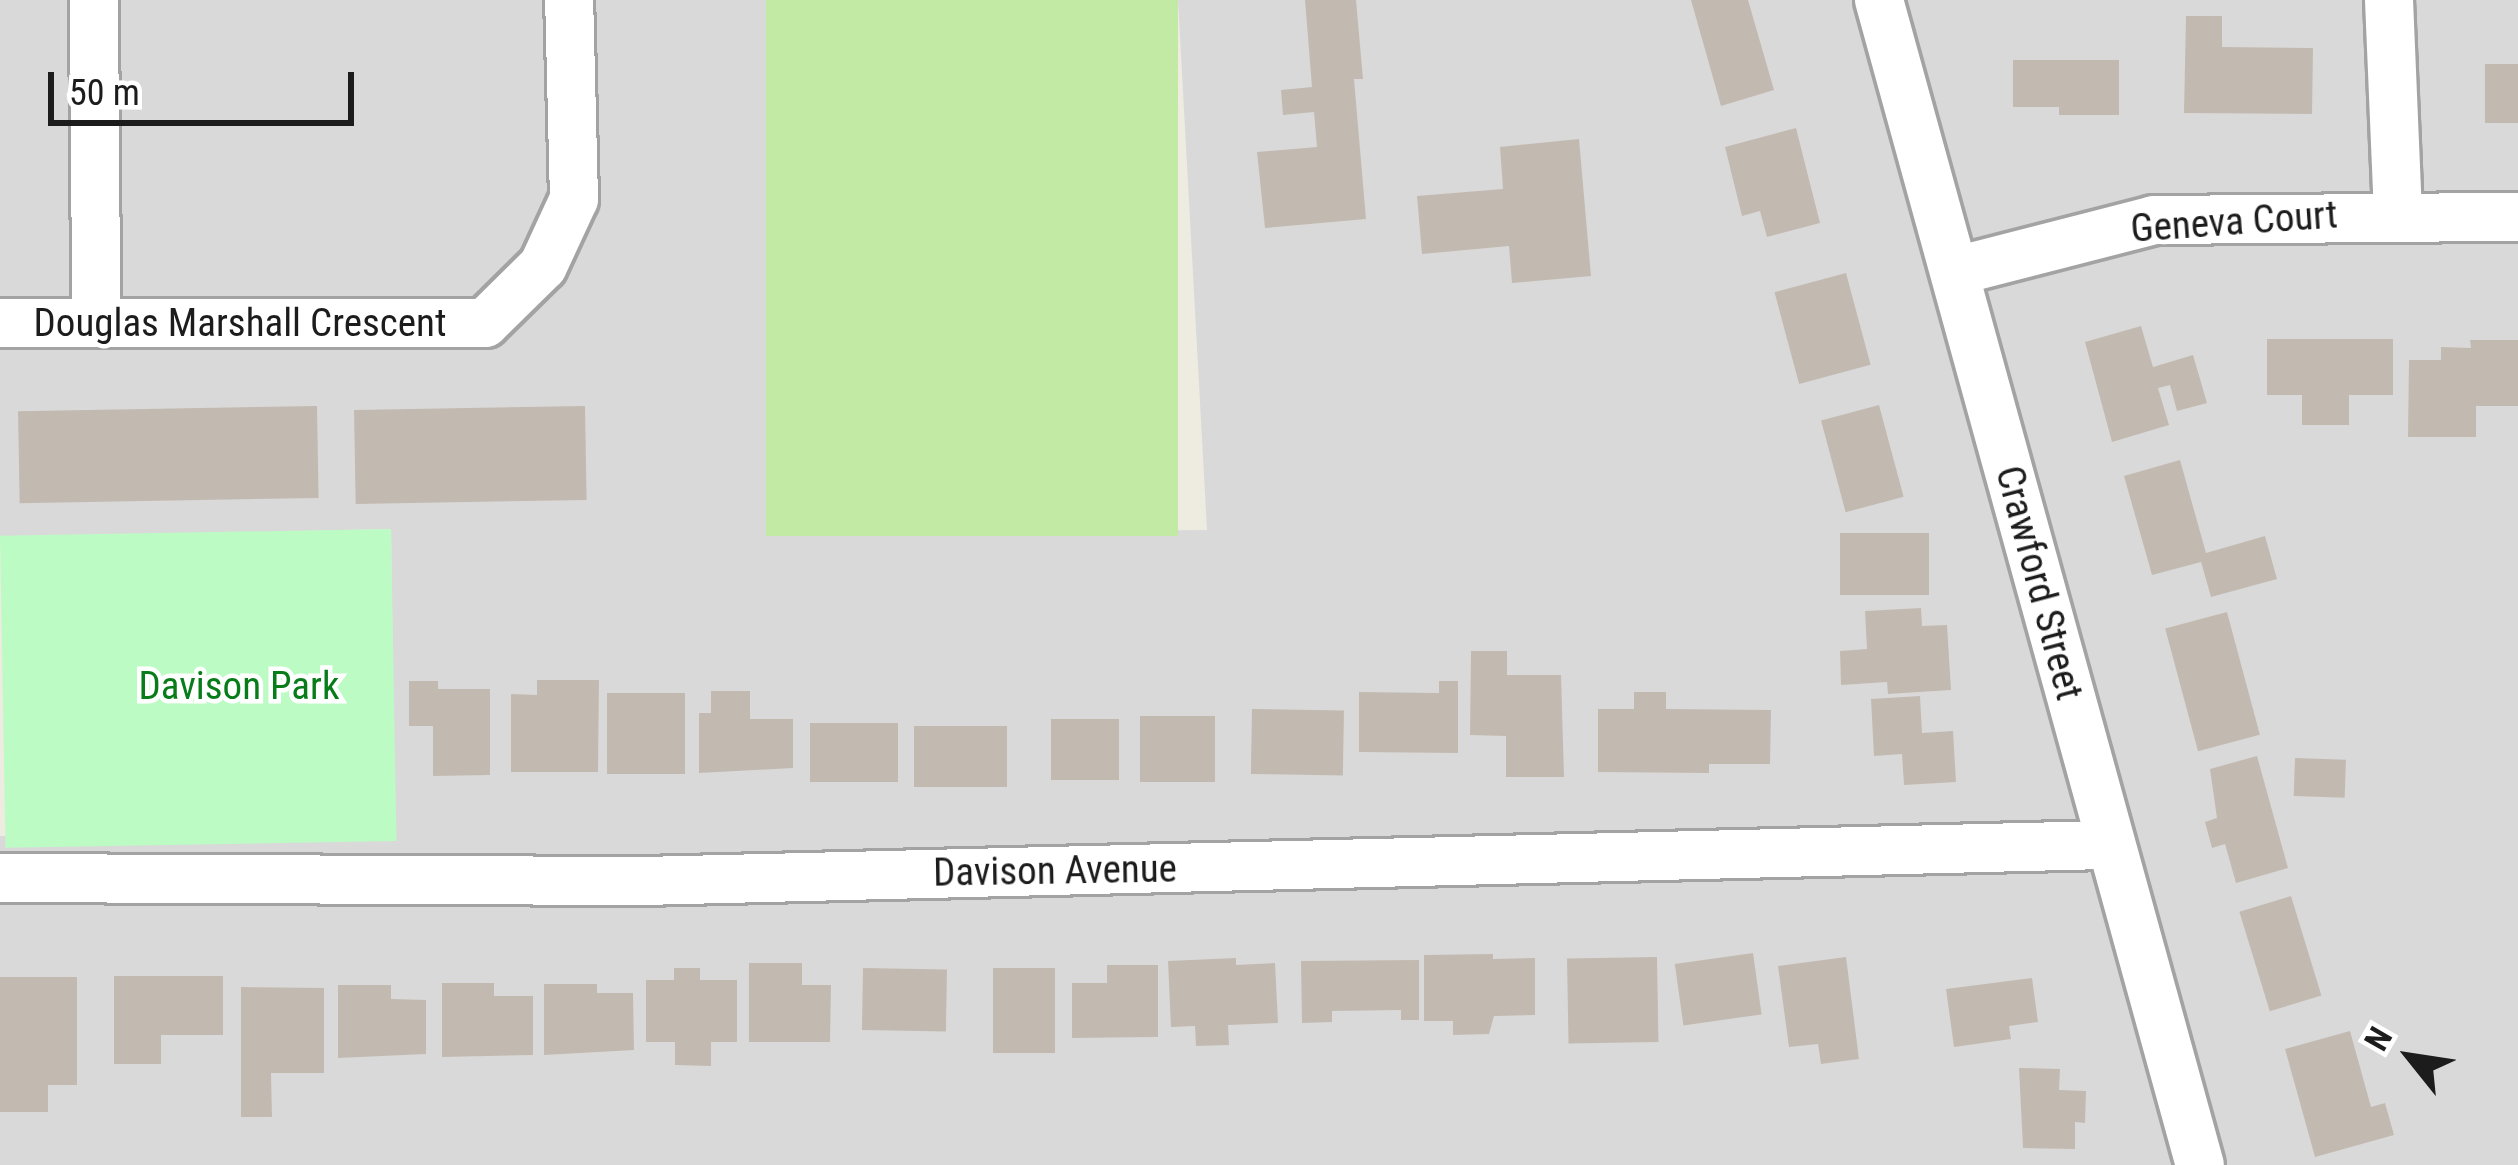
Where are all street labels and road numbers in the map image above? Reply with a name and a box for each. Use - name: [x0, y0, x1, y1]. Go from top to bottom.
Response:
- street label: Geneva Court: [2129, 191, 2339, 253]
- street label: Douglas Marshall Crescent: [34, 300, 446, 346]
- street label: Crawford Street: [1985, 461, 2093, 705]
- street label: Davison Avenue: [933, 845, 1177, 897]

